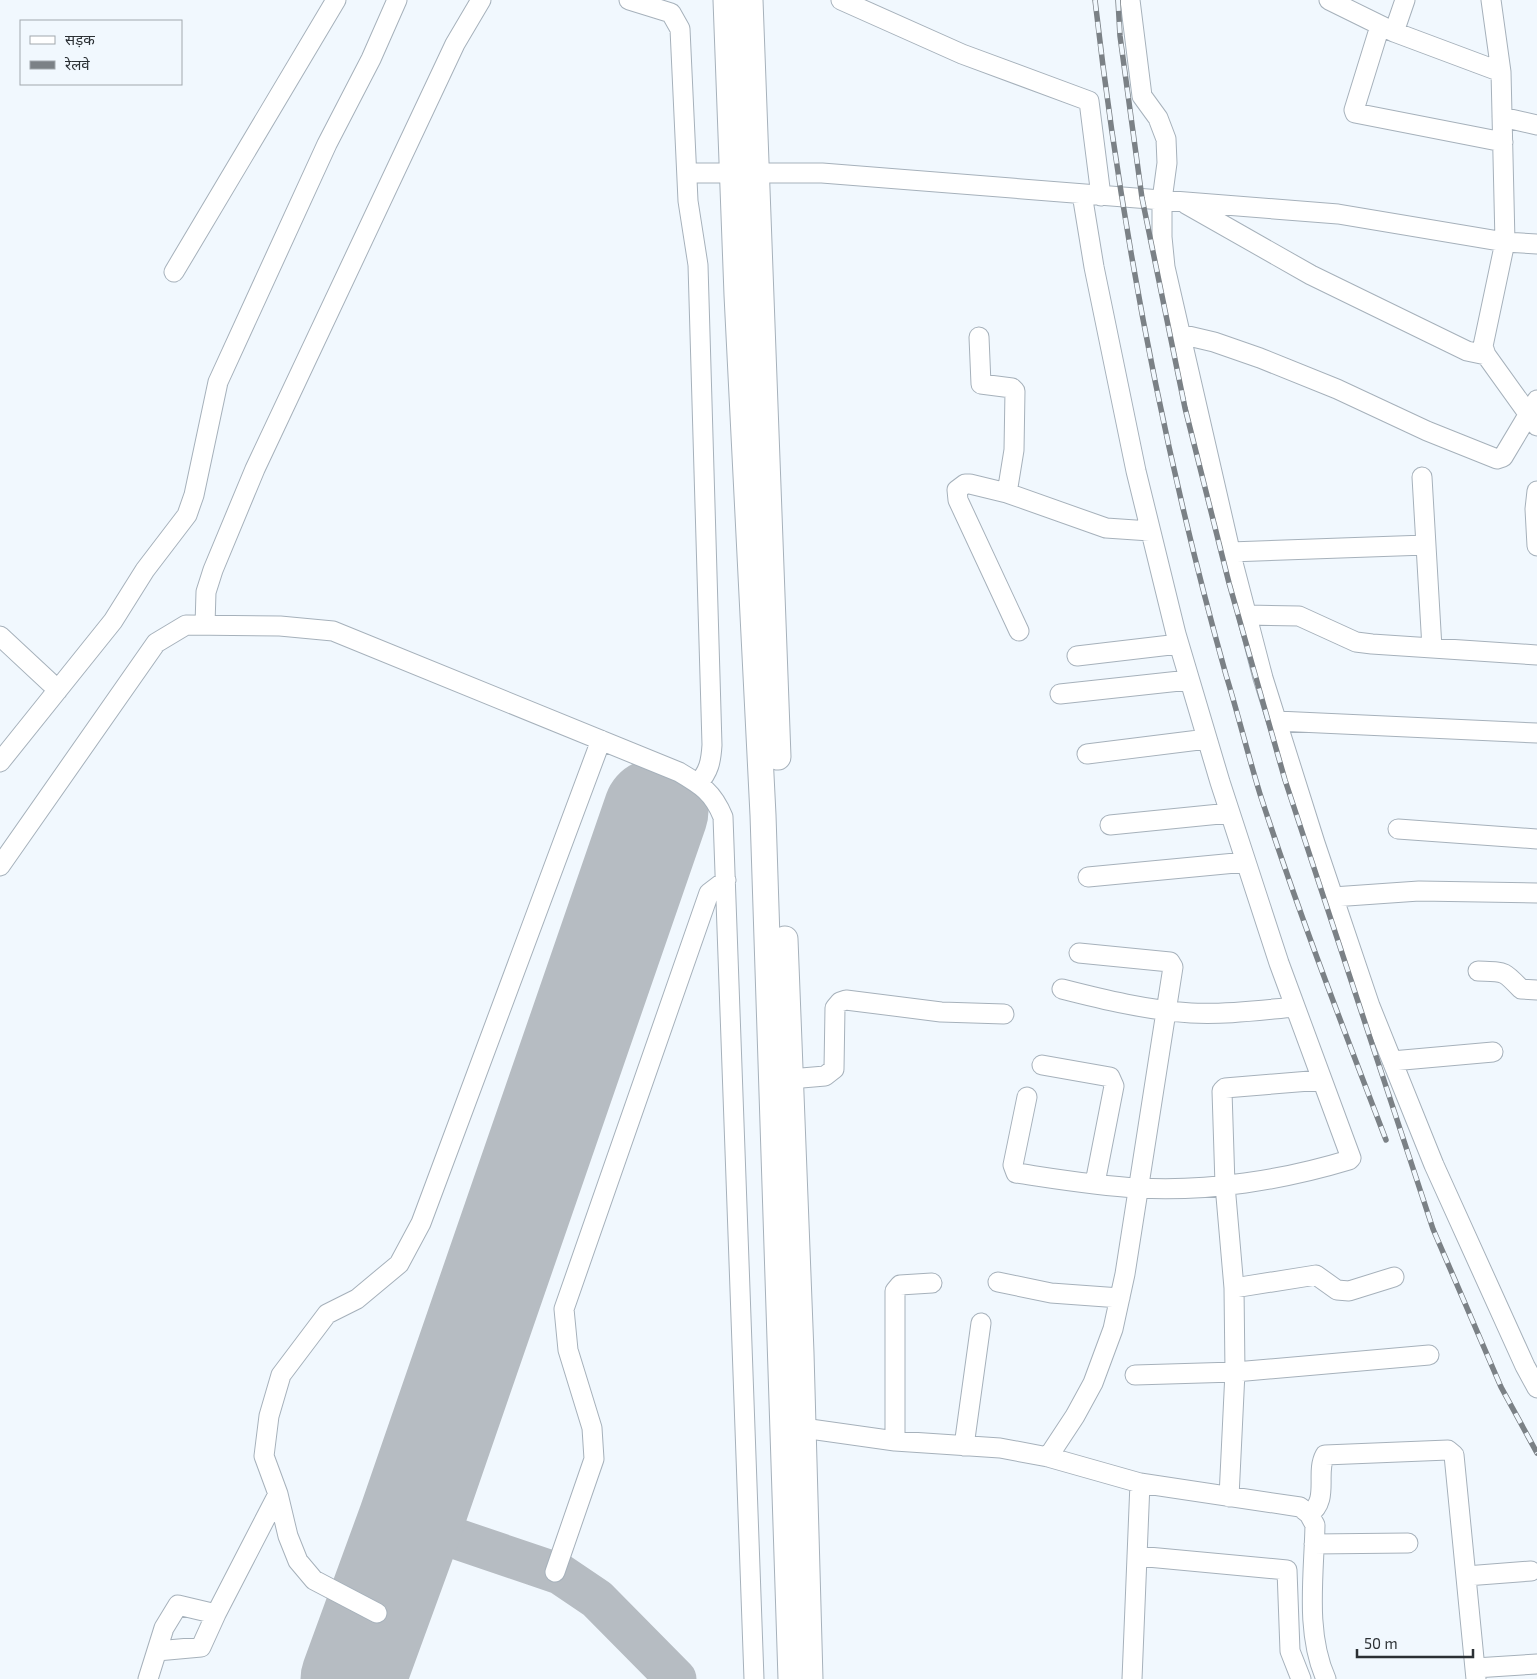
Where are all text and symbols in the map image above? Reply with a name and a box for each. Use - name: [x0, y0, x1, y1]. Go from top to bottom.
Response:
- legend: [20, 20, 182, 85]
- text: सड़क: [65, 30, 95, 48]
- text: रेलवे: [64, 55, 90, 73]
- scale bar: [1357, 1626, 1473, 1658]
- text: 50 m: [1364, 1634, 1398, 1652]

